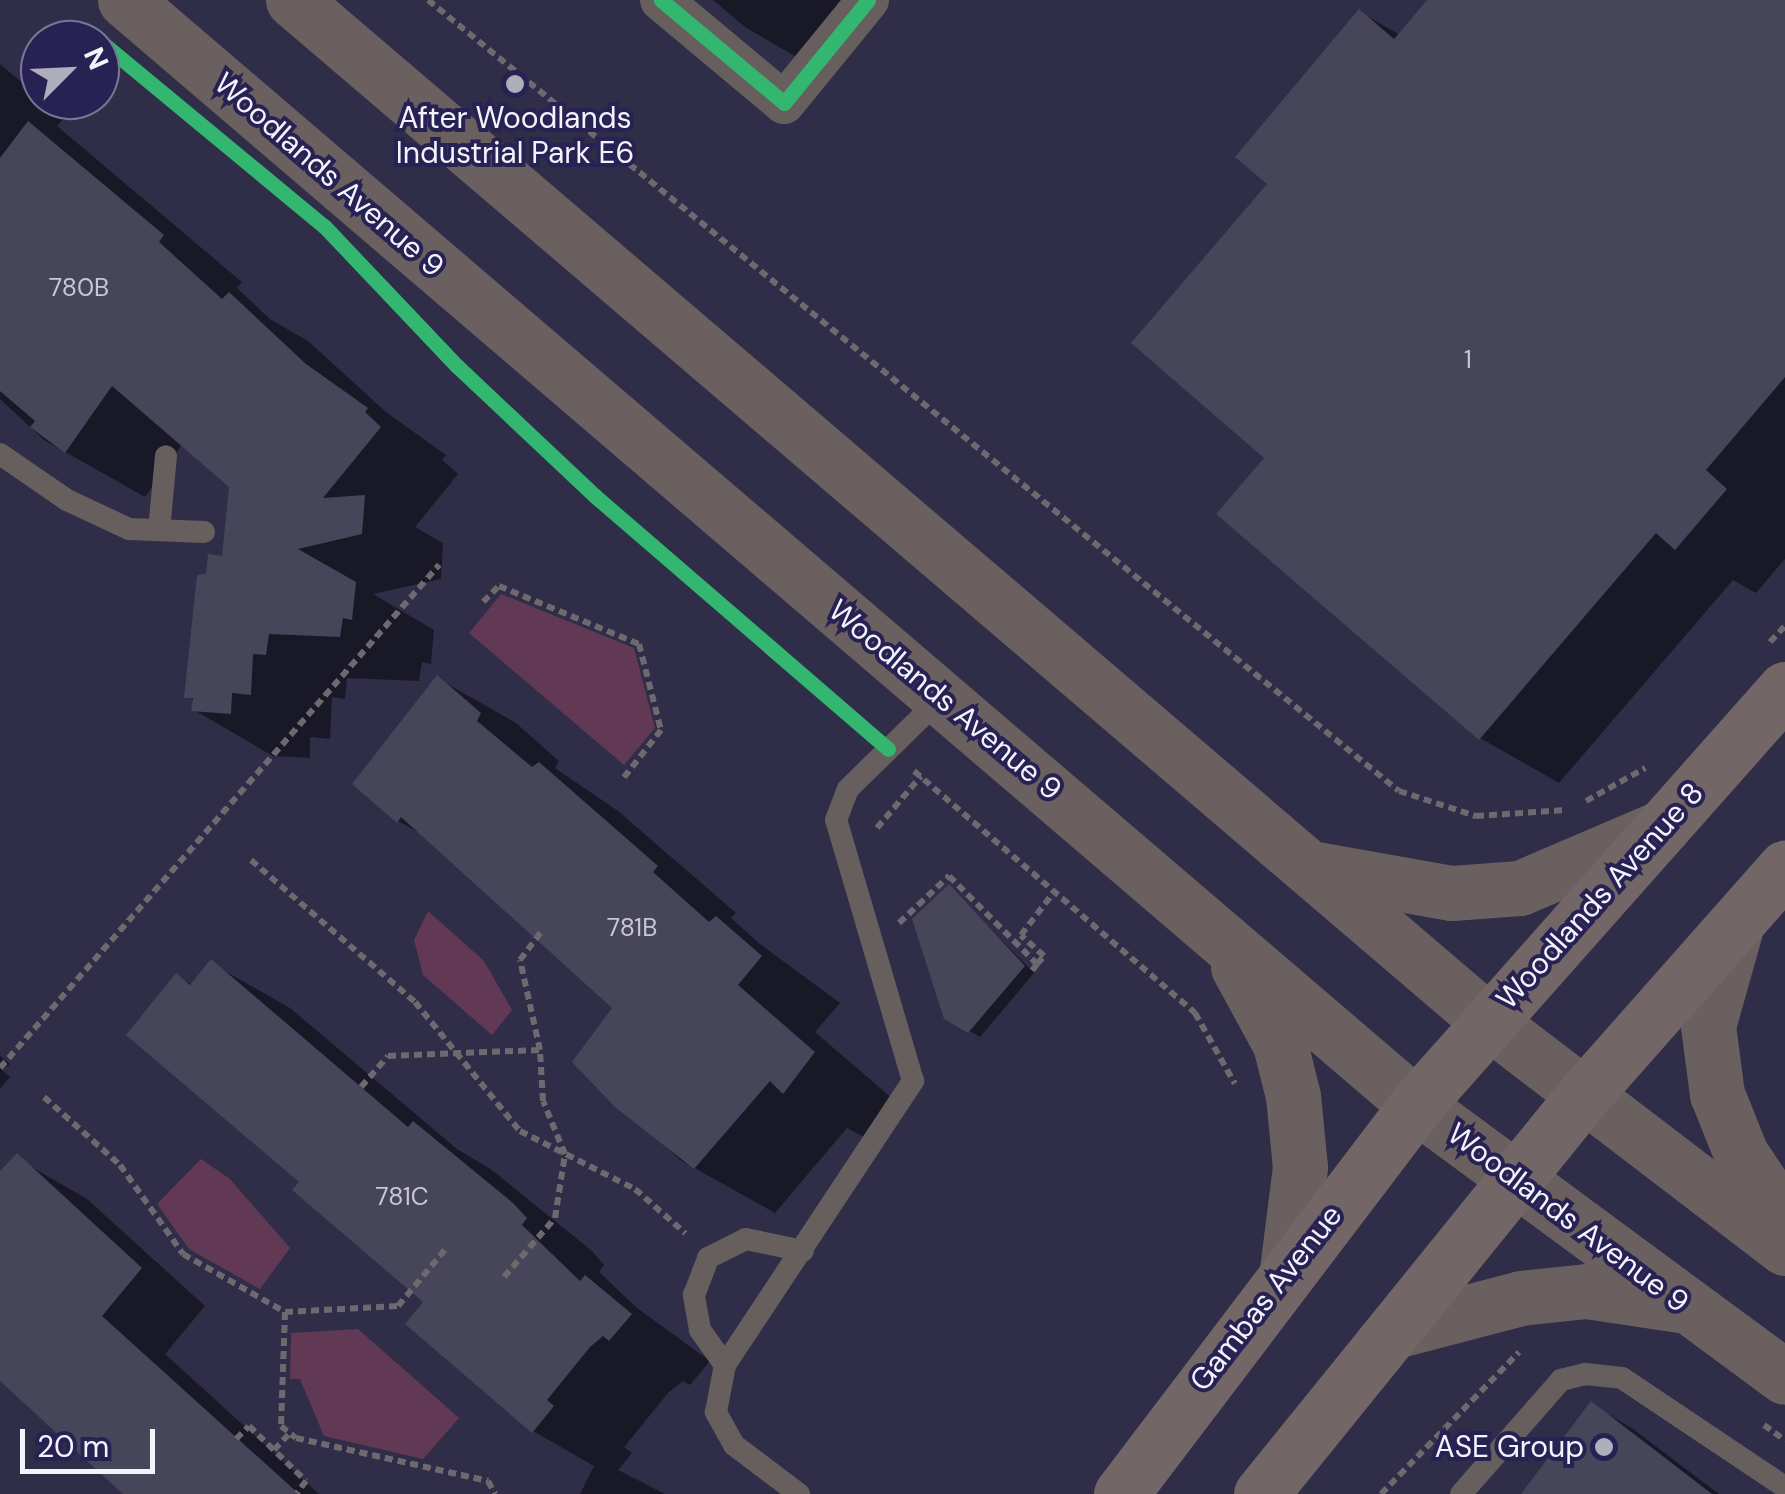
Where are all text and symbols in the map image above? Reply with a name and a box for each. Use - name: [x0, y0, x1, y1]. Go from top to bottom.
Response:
- north arrow: [20, 20, 120, 120]
- text: N: [75, 42, 117, 75]
- street label: Woodlands Avenue 9: [207, 65, 451, 285]
- marker: After Woodlands Industrial Park E6: [504, 73, 526, 95]
- place label: After Woodlands Industrial Park E6: [396, 100, 634, 170]
- house number: 780B: [49, 273, 109, 303]
- house number: 1: [1464, 345, 1472, 375]
- street label: Woodlands Avenue 9: [821, 592, 1069, 808]
- street label: Woodlands Avenue 8: [1489, 775, 1711, 1017]
- house number: 781B: [607, 913, 657, 943]
- street label: Woodlands Avenue 9: [1440, 1116, 1696, 1320]
- house number: 781C: [375, 1182, 429, 1212]
- street label: Gambas Avenue: [1182, 1198, 1350, 1398]
- scale bar: [25, 1409, 160, 1471]
- text: 20 m: [37, 1427, 109, 1466]
- place label: ASE Group: [1435, 1429, 1584, 1465]
- marker: ASE Group: [1593, 1436, 1615, 1458]

